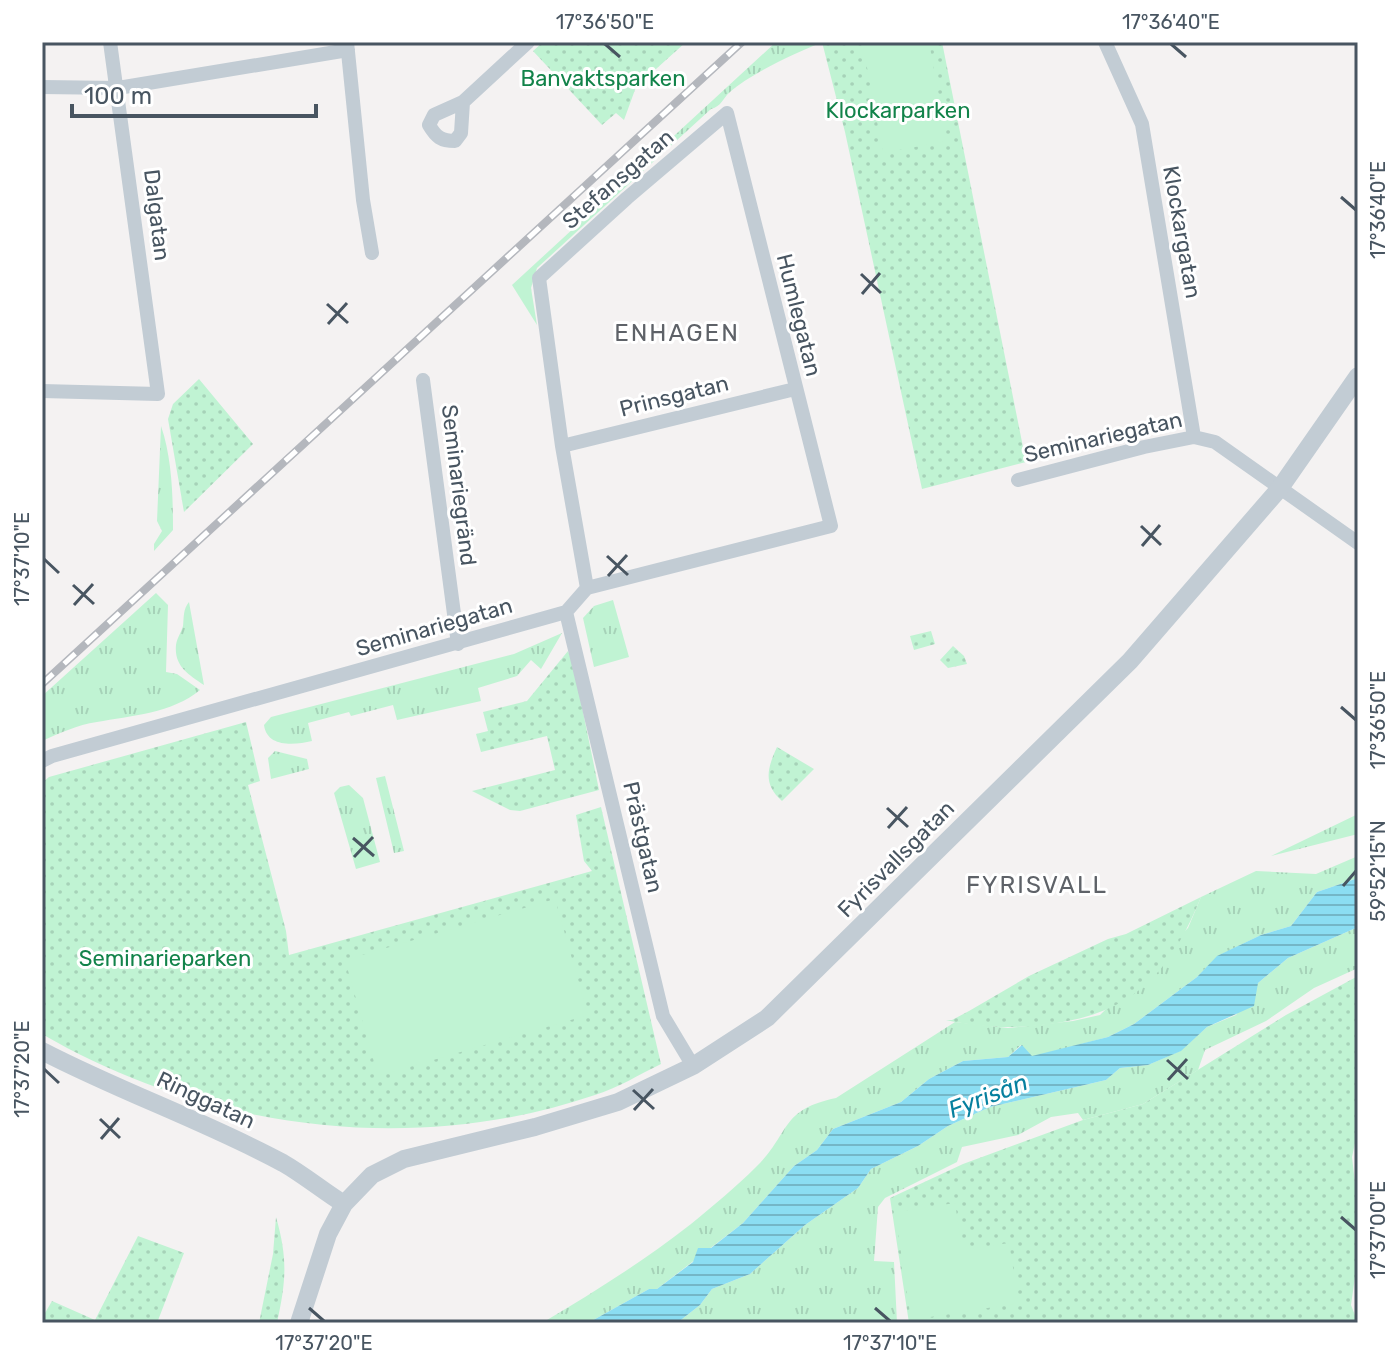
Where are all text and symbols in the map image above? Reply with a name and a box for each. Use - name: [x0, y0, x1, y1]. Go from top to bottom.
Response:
- text: 17°36'50"E: [556, 10, 654, 34]
- text: 17°36'40"E: [1122, 10, 1220, 34]
- park label: Banvaktsparken: [521, 65, 686, 92]
- scale bar: [72, 68, 316, 118]
- text: 100 m: [84, 82, 152, 110]
- park label: Klockarparken: [825, 97, 971, 124]
- street label: Stefansgatan: [557, 123, 679, 235]
- text: 17°36'40"E: [1366, 161, 1390, 259]
- street label: Klockargatan: [1157, 164, 1207, 300]
- street label: Dalgatan: [138, 168, 176, 262]
- street label: Humlegatan: [771, 251, 827, 379]
- district label: ENHAGEN: [614, 319, 740, 347]
- street label: Prinsgatan: [617, 369, 731, 423]
- street label: Seminariegränd: [436, 403, 482, 567]
- street label: Seminariegatan: [1021, 406, 1185, 468]
- text: 17°37'10"E: [10, 512, 34, 606]
- street label: Seminariegatan: [353, 592, 515, 662]
- text: 17°36'50"E: [1366, 671, 1390, 769]
- street label: Prästgatan: [617, 779, 669, 895]
- street label: Fyrisvallsgatan: [832, 795, 960, 923]
- text: 59°52'15"N: [1366, 820, 1390, 922]
- district label: FYRISVALL: [966, 871, 1108, 899]
- park label: Seminarieparken: [79, 945, 251, 972]
- text: 17°37'20"E: [10, 1020, 34, 1118]
- street label: Ringgatan: [153, 1065, 259, 1135]
- water label: Fyrisån: [944, 1068, 1032, 1124]
- text: 17°37'00"E: [1366, 1181, 1390, 1279]
- text: 17°37'20"E: [275, 1331, 373, 1355]
- text: 17°37'10"E: [843, 1331, 937, 1355]

